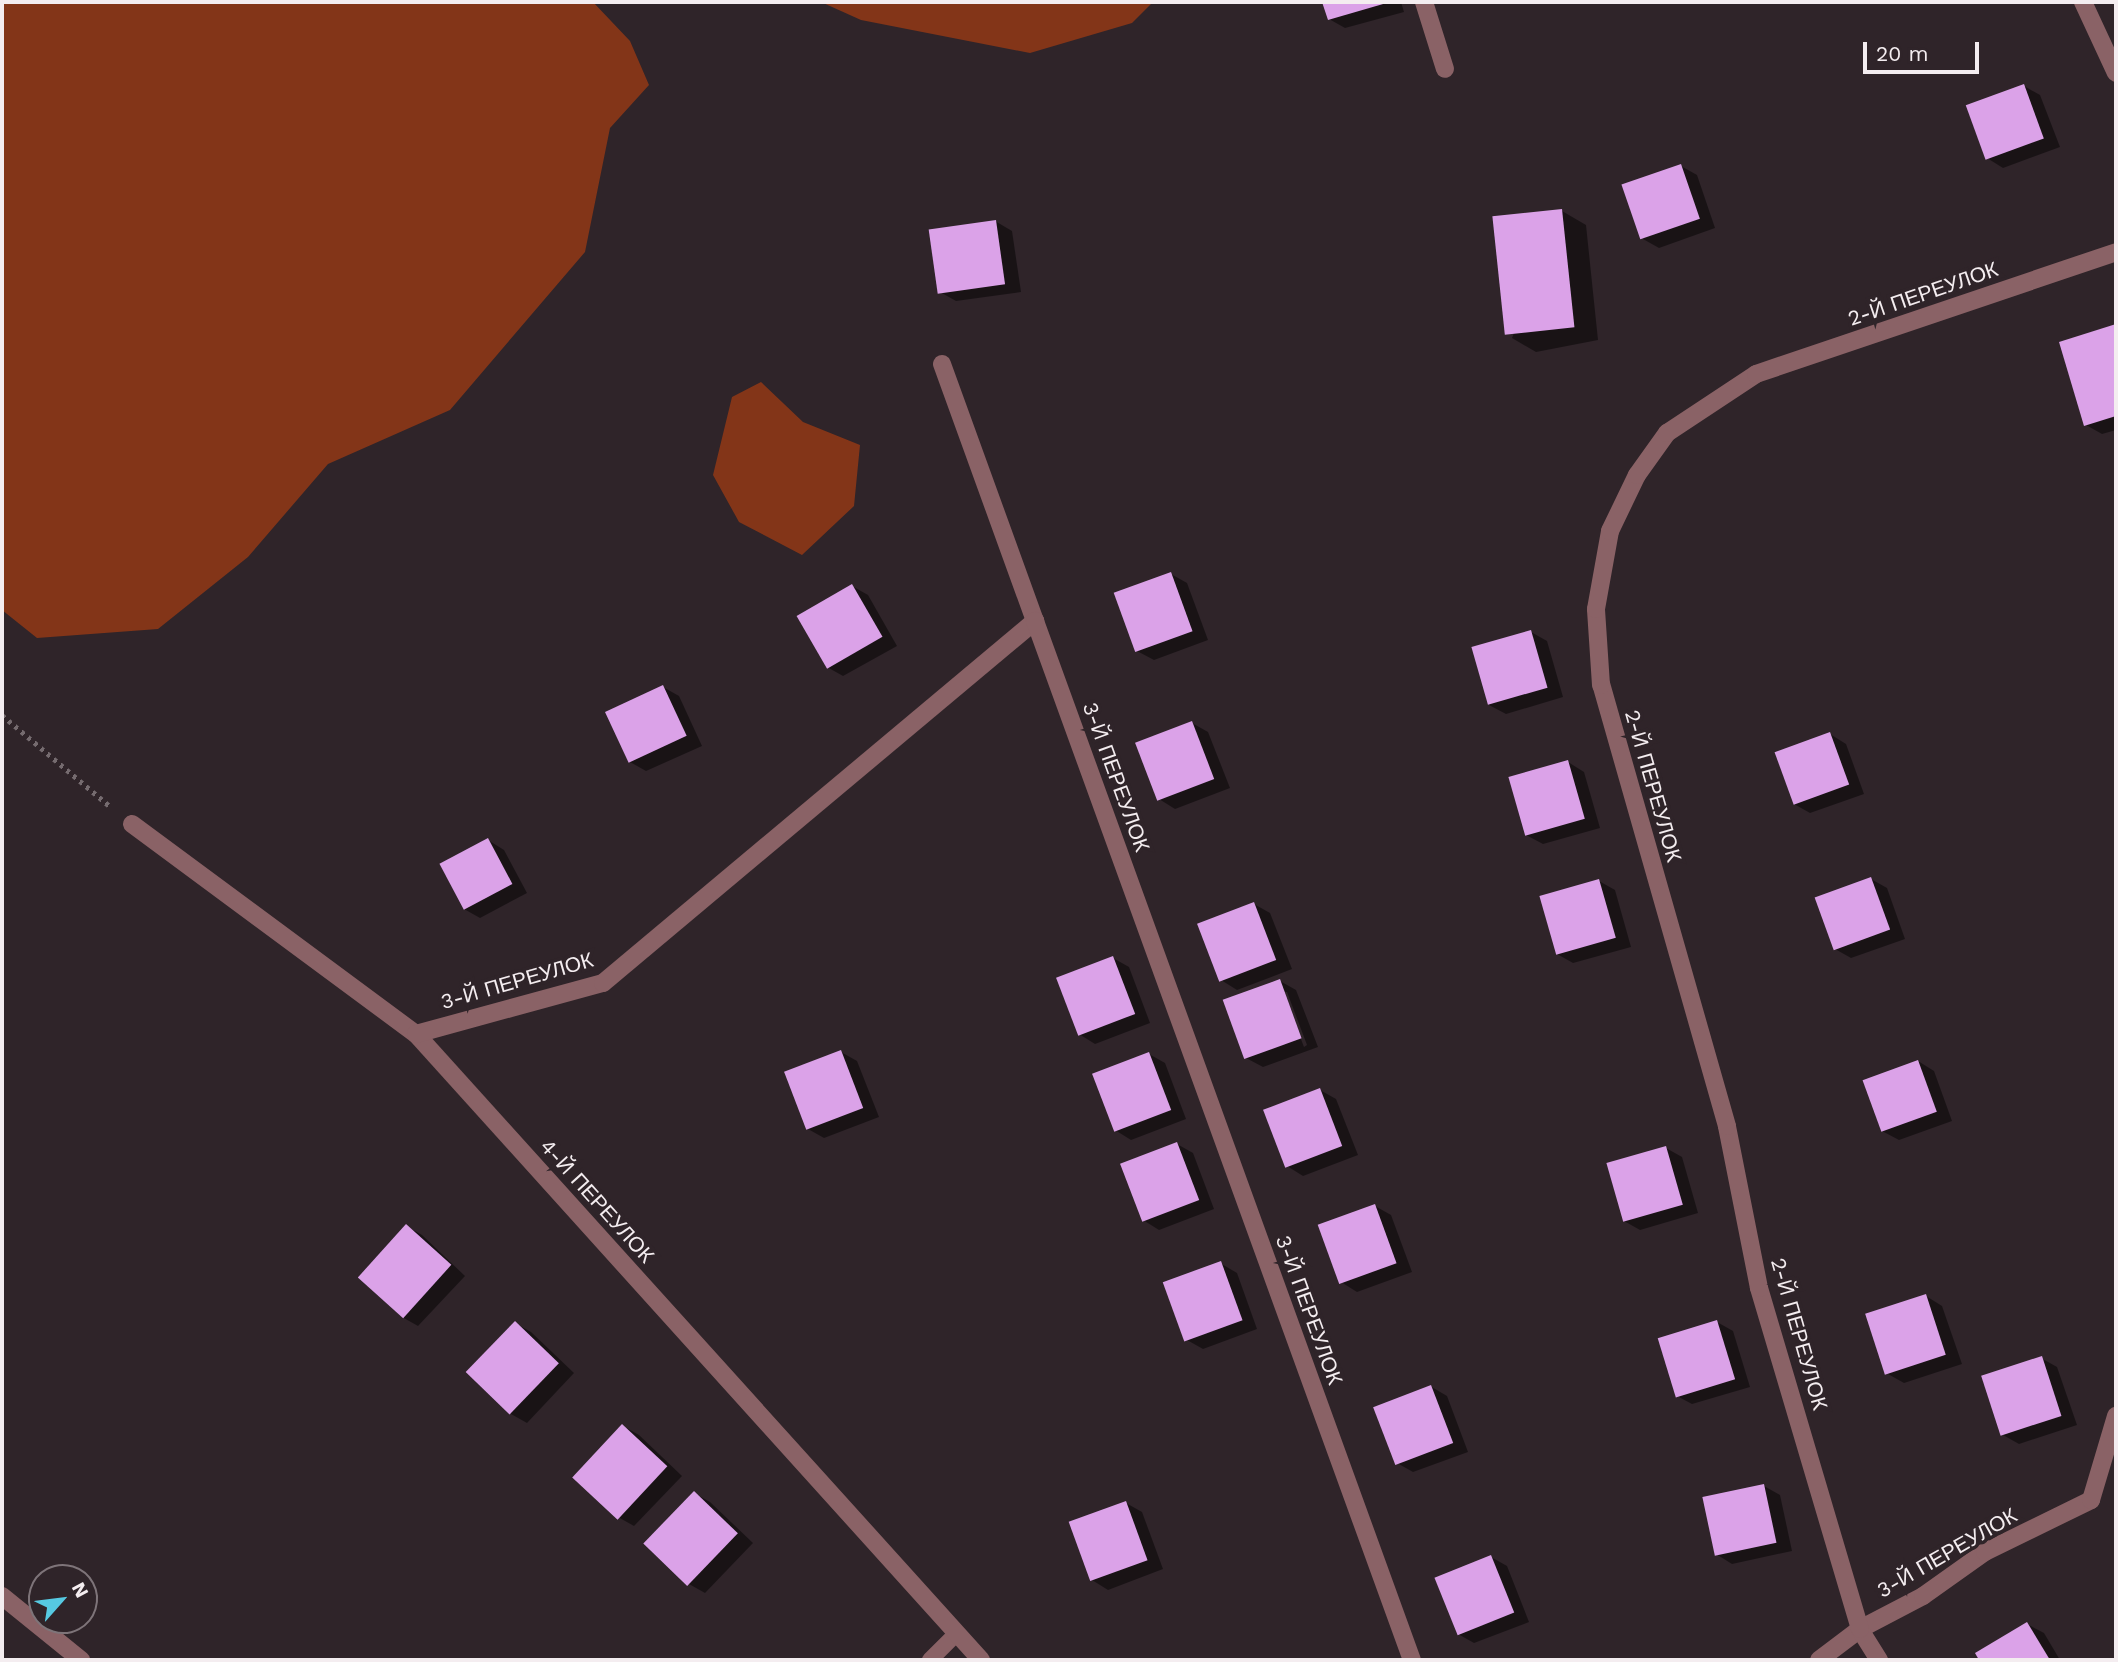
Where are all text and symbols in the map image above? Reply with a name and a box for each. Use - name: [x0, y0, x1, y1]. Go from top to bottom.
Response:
- scale bar: [1866, 28, 1982, 72]
- text: 20 m: [1876, 41, 1928, 66]
- street label: 2-Й ПЕРЕУЛОК: [1845, 257, 2001, 331]
- street label: 3-Й ПЕРЕУЛОК: [1077, 699, 1155, 855]
- street label: 2-Й ПЕРЕУЛОК: [1619, 707, 1687, 865]
- street label: 3-Й ПЕРЕУЛОК: [438, 947, 596, 1015]
- street label: 4-Й ПЕРЕУЛОК: [535, 1134, 659, 1268]
- street label: 3-Й ПЕРЕУЛОК: [1270, 1232, 1348, 1388]
- street label: 2-Й ПЕРЕУЛОК: [1765, 1255, 1833, 1413]
- street label: 3-Й ПЕРЕУЛОК: [1873, 1503, 2021, 1603]
- north arrow: [28, 1564, 98, 1634]
- text: N: [67, 1578, 94, 1601]

